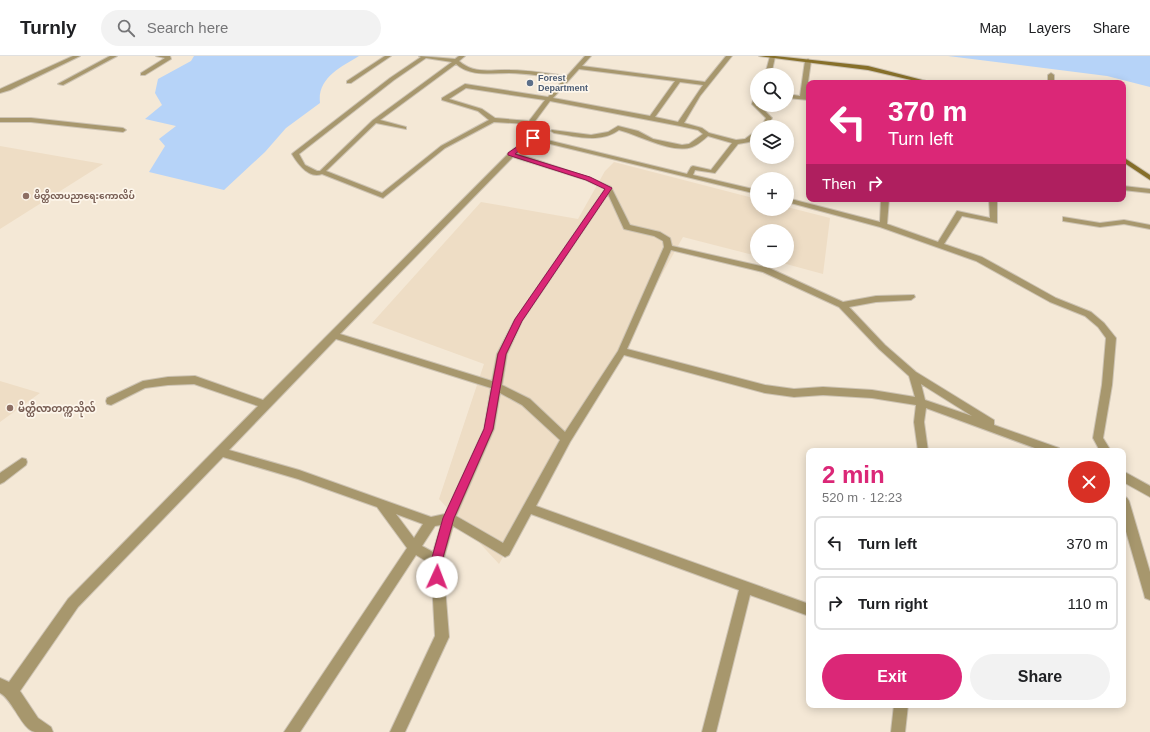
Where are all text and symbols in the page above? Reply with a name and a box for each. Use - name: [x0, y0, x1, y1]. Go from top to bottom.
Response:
- search box: [101, 10, 381, 46]
- text: Turnly: [20, 17, 77, 38]
- icon: search: [115, 17, 137, 39]
- text: Search here: [147, 19, 228, 36]
- text: Map: [979, 20, 1007, 36]
- text: Layers: [1029, 20, 1071, 36]
- text: Share: [1093, 20, 1130, 36]
- map controls: [750, 68, 794, 268]
- button: search: [750, 68, 794, 112]
- place label: Forest Department: [538, 73, 588, 93]
- marker: Forest Department: [525, 78, 535, 88]
- icon: left: [822, 96, 874, 148]
- text: 370 m: [888, 96, 967, 127]
- button: layers: [750, 120, 794, 164]
- pin: [516, 121, 550, 155]
- icon: arrive: [522, 127, 544, 149]
- text: Turn left: [888, 129, 953, 149]
- button: +: [750, 172, 794, 216]
- icon: right: [864, 172, 886, 194]
- text: Then: [822, 175, 856, 192]
- place label: မိတ္ထီလာပညာရေးကောလိပ်: [34, 189, 135, 203]
- marker: မိတ္ထီလာပညာရေးကောလိပ်: [21, 191, 31, 201]
- button: −: [750, 224, 794, 268]
- place label: မိတ္ထီလာတက္ကသိုလ်: [18, 401, 96, 418]
- marker: မိတ္ထီလာတက္ကသိုလ်: [5, 403, 15, 413]
- text: 2 min: [822, 461, 885, 488]
- button: close: [1068, 461, 1110, 503]
- text: 520 m · 12:23: [822, 490, 902, 505]
- icon: left: [824, 532, 846, 554]
- text: Turn left: [858, 535, 917, 552]
- text: 370 m: [1066, 535, 1108, 552]
- position arrow: [416, 556, 458, 598]
- icon: right: [824, 592, 846, 614]
- text: Turn right: [858, 595, 928, 612]
- text: 110 m: [1067, 595, 1108, 612]
- button: Exit: [822, 654, 962, 700]
- button: Share: [970, 654, 1110, 700]

